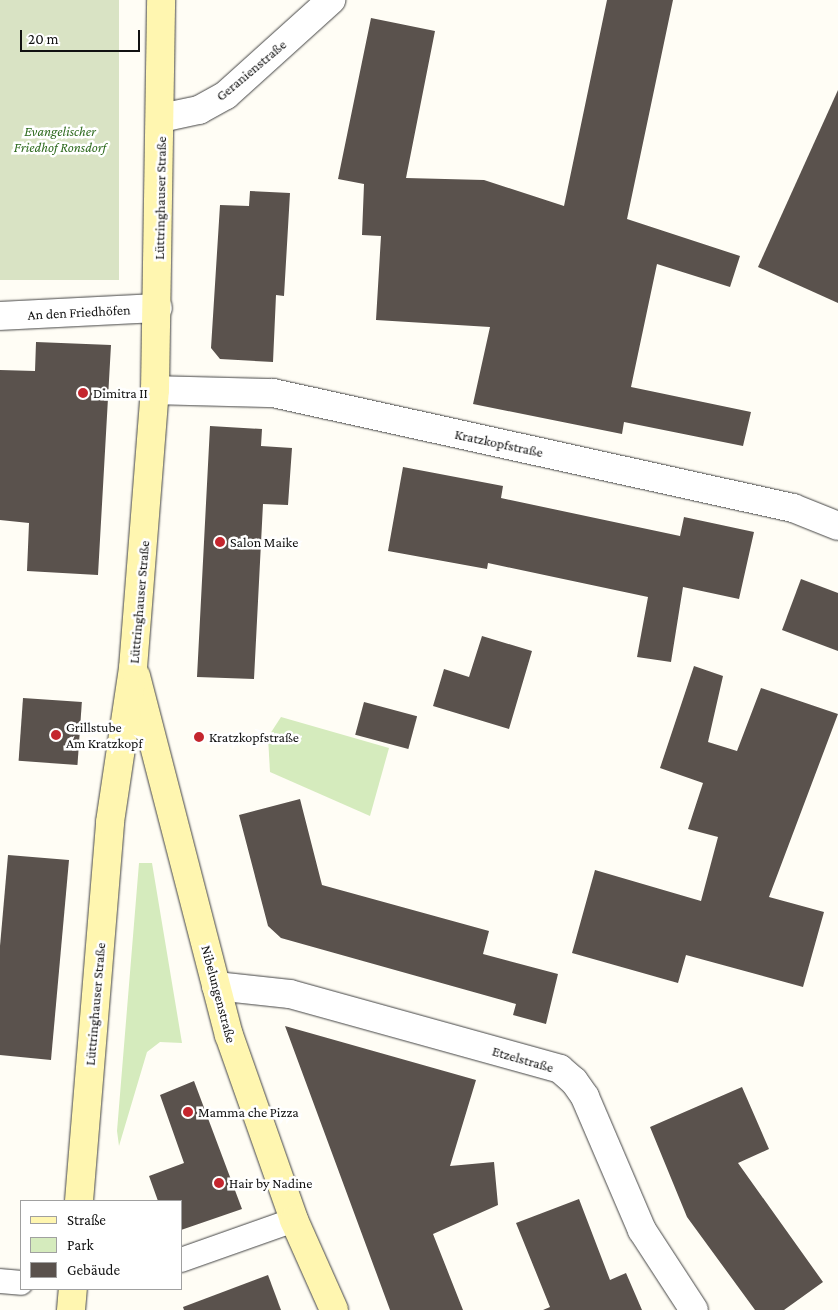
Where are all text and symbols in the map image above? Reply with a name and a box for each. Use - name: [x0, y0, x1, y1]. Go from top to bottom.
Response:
- scale bar: [22, 20, 142, 52]
- text: 20 m: [28, 31, 59, 47]
- street label: Geranienstraße: [213, 36, 289, 104]
- park label: Evangelischer Friedhof Ronsdorf: [14, 123, 106, 156]
- street label: Lüttringhauser Straße: [151, 136, 169, 260]
- street label: An den Friedhöfen: [27, 301, 131, 323]
- place label: Dimitra II: [93, 385, 148, 401]
- marker: Dimitra II: [77, 387, 89, 399]
- street label: Kratzkopfstraße: [453, 425, 545, 461]
- place label: Salon Maike: [230, 534, 298, 550]
- marker: Salon Maike: [214, 536, 226, 548]
- street label: Lüttringhauser Straße: [125, 540, 153, 664]
- place label: Grillstube Am Kratzkopf: [66, 719, 143, 752]
- marker: Grillstube Am Kratzkopf: [50, 729, 62, 741]
- place label: Kratzkopfstraße: [209, 729, 299, 745]
- marker: Kratzkopfstraße: [193, 731, 205, 743]
- street label: Lüttringhauser Straße: [81, 942, 109, 1066]
- street label: Nibelungenstraße: [198, 943, 240, 1045]
- street label: Etzelstraße: [490, 1042, 556, 1076]
- place label: Mamma che Pizza: [198, 1104, 299, 1120]
- marker: Mamma che Pizza: [182, 1106, 194, 1118]
- place label: Hair by Nadine: [229, 1175, 312, 1191]
- marker: Hair by Nadine: [213, 1177, 225, 1189]
- legend: [20, 1200, 182, 1290]
- text: Straße: [67, 1212, 106, 1228]
- text: Park: [67, 1237, 94, 1253]
- text: Gebäude: [67, 1262, 120, 1278]

